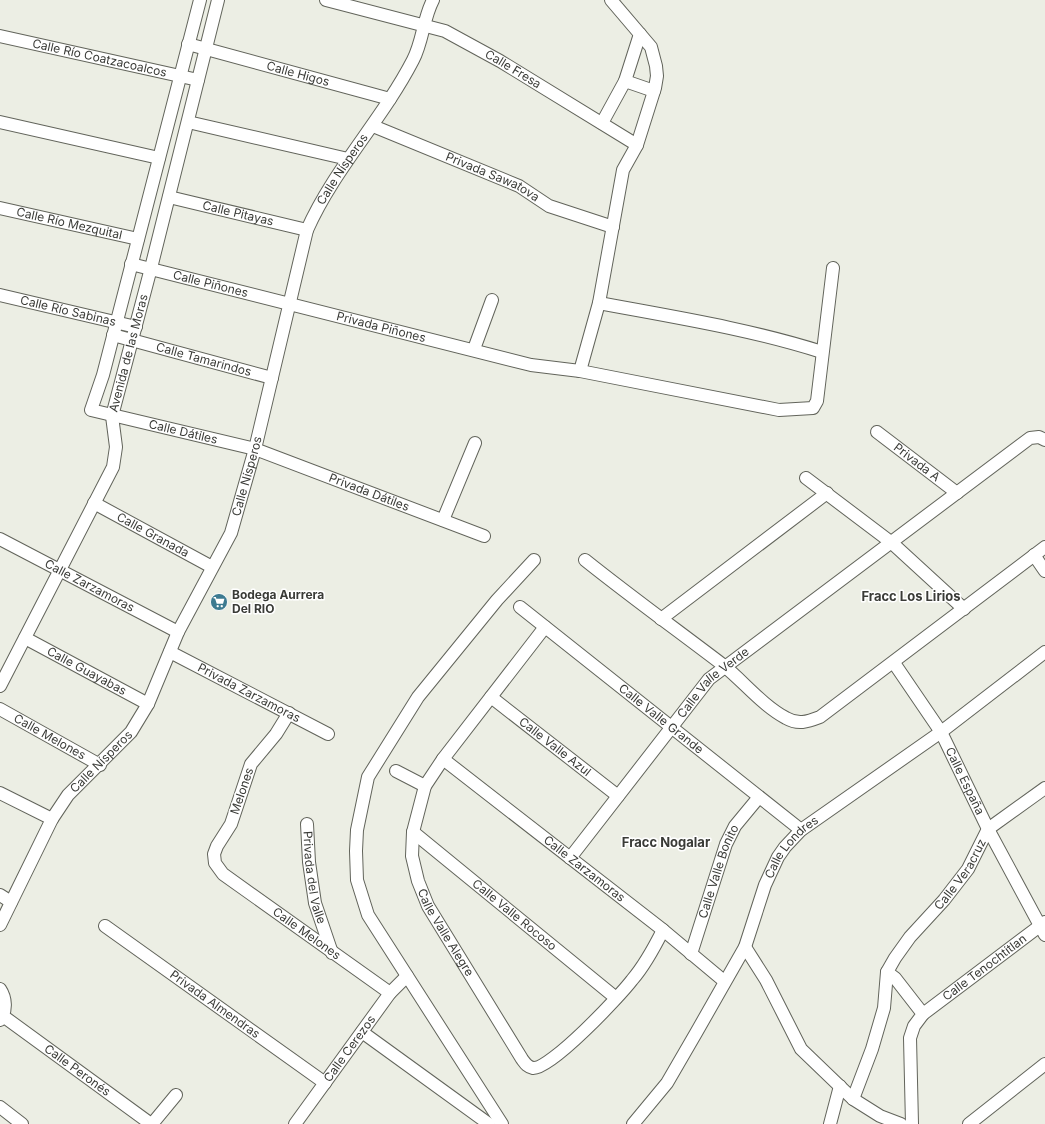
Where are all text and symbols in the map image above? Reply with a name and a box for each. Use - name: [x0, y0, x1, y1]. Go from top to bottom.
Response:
- street label: Calle Río Coatzacoalcos: [31, 35, 168, 80]
- street label: Calle Fresa: [483, 46, 544, 91]
- street label: Calle Higos: [265, 58, 331, 89]
- street label: Calle Nísperos: [313, 130, 371, 207]
- street label: Privada Sawatova: [444, 149, 542, 205]
- street label: Calle Pitayas: [201, 197, 275, 229]
- street label: Calle Río Mezquital: [15, 204, 124, 242]
- street label: Calle Piñones: [171, 267, 250, 300]
- street label: Calle Río Sabinas: [19, 292, 118, 329]
- street label: Avenida de las Moras: [105, 292, 151, 413]
- street label: Privada Piñones: [335, 308, 427, 345]
- street label: Calle Tamarindos: [155, 339, 253, 379]
- street label: Calle Dátiles: [147, 416, 219, 447]
- street label: Calle Nísperos: [228, 435, 265, 518]
- street label: Privada A: [891, 439, 943, 484]
- street label: Privada Dátiles: [327, 470, 412, 514]
- street label: Calle Granada: [114, 509, 192, 560]
- street label: Calle Zarzamoras: [42, 556, 137, 615]
- place label: Bodega Aurrera Del RIO: [232, 587, 324, 616]
- district label: Fracc Los Lirios: [861, 588, 961, 604]
- supermarket icon: Bodega Aurrera Del RIO: [209, 592, 229, 612]
- street label: Calle Guayabas: [44, 643, 129, 698]
- street label: Calle Valle Verde: [674, 644, 752, 721]
- street label: Privada Zarzamoras: [195, 660, 303, 725]
- street label: Calle Valle Grande: [616, 680, 707, 757]
- street label: Calle Melones: [11, 710, 89, 763]
- street label: Calle Valle Azul: [516, 714, 594, 779]
- street label: Calle Nísperos: [67, 727, 135, 796]
- street label: Calle España: [942, 745, 988, 817]
- street label: Melones: [227, 766, 256, 816]
- street label: Calle Londres: [761, 812, 821, 881]
- street label: Calle Valle Bonito: [695, 822, 742, 920]
- street label: Privada del Valle: [300, 831, 330, 926]
- street label: Calle Zarzamoras: [541, 832, 628, 905]
- district label: Fracc Nogalar: [622, 834, 711, 850]
- street label: Calle Veracruz: [931, 836, 989, 913]
- street label: Calle Valle Rocoso: [469, 876, 560, 953]
- street label: Calle Valle Alegre: [415, 886, 477, 979]
- street label: Calle Melones: [270, 904, 344, 963]
- street label: Calle Tenochtitlan: [939, 931, 1029, 1004]
- street label: Privada Almendras: [167, 967, 263, 1041]
- street label: Calle Cerezos: [320, 1012, 378, 1085]
- street label: Calle Peronés: [42, 1041, 114, 1099]

